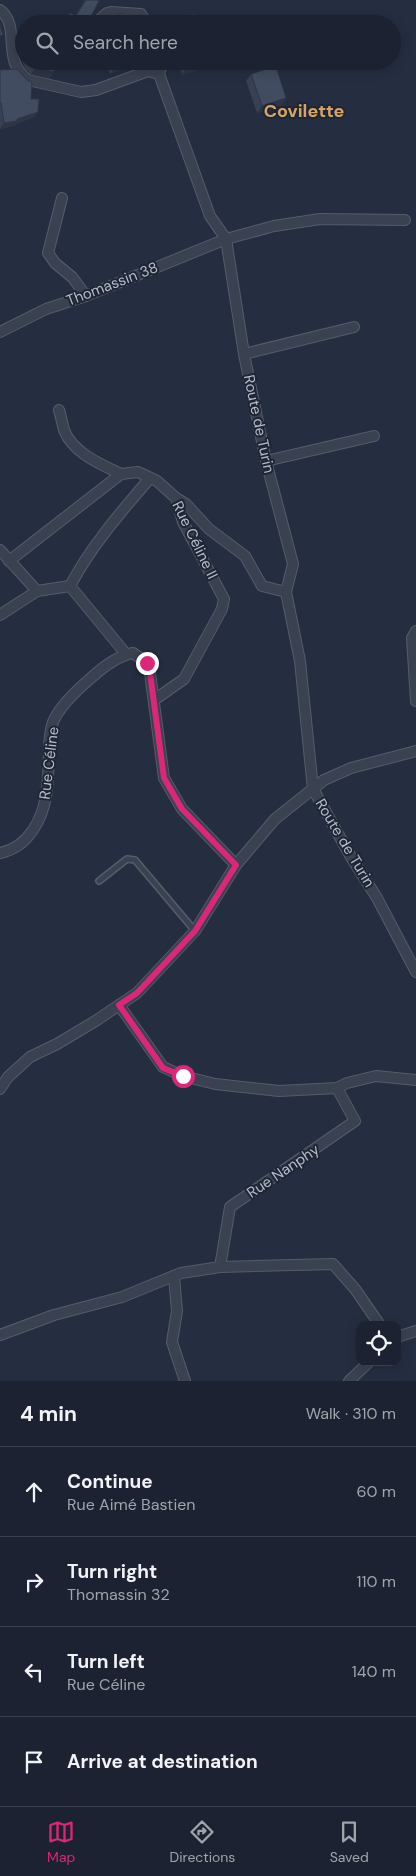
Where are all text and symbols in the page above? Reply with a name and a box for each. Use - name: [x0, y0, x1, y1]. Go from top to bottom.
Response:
- search box: [15, 15, 401, 70]
- icon: search: [33, 29, 61, 57]
- text: Search here: [73, 30, 178, 55]
- district label: Covilette: [264, 99, 344, 123]
- street label: Thomassin 38: [63, 257, 161, 311]
- street label: Route de Turin: [239, 373, 279, 475]
- street label: Rue Céline II: [168, 498, 222, 582]
- route end: [136, 652, 159, 675]
- street label: Rue Céline: [35, 725, 63, 801]
- street label: Route de Turin: [311, 795, 379, 891]
- route start: [172, 1065, 195, 1088]
- street label: Rue Nanphy: [243, 1139, 324, 1203]
- map controls: [356, 1321, 401, 1366]
- button: locate: [356, 1321, 401, 1366]
- text: 4 min: [20, 1400, 77, 1428]
- text: Walk · 310 m: [306, 1403, 396, 1424]
- text: Continue: [67, 1469, 153, 1494]
- icon: ahead: [20, 1478, 48, 1506]
- text: 60 m: [356, 1481, 396, 1502]
- text: Rue Aimé Bastien: [67, 1494, 196, 1515]
- text: Turn right: [67, 1559, 157, 1584]
- icon: right: [20, 1568, 48, 1596]
- text: 110 m: [357, 1571, 396, 1592]
- text: Thomassin 32: [67, 1584, 170, 1605]
- text: Turn left: [67, 1649, 145, 1674]
- icon: left: [20, 1658, 48, 1686]
- text: 140 m: [352, 1661, 396, 1682]
- text: Rue Céline: [67, 1674, 145, 1695]
- icon: arrive: [20, 1748, 48, 1776]
- text: Arrive at destination: [67, 1749, 258, 1774]
- tab: Map: [47, 1818, 75, 1866]
- tab: Directions: [170, 1818, 235, 1866]
- tab: Saved: [330, 1818, 369, 1866]

